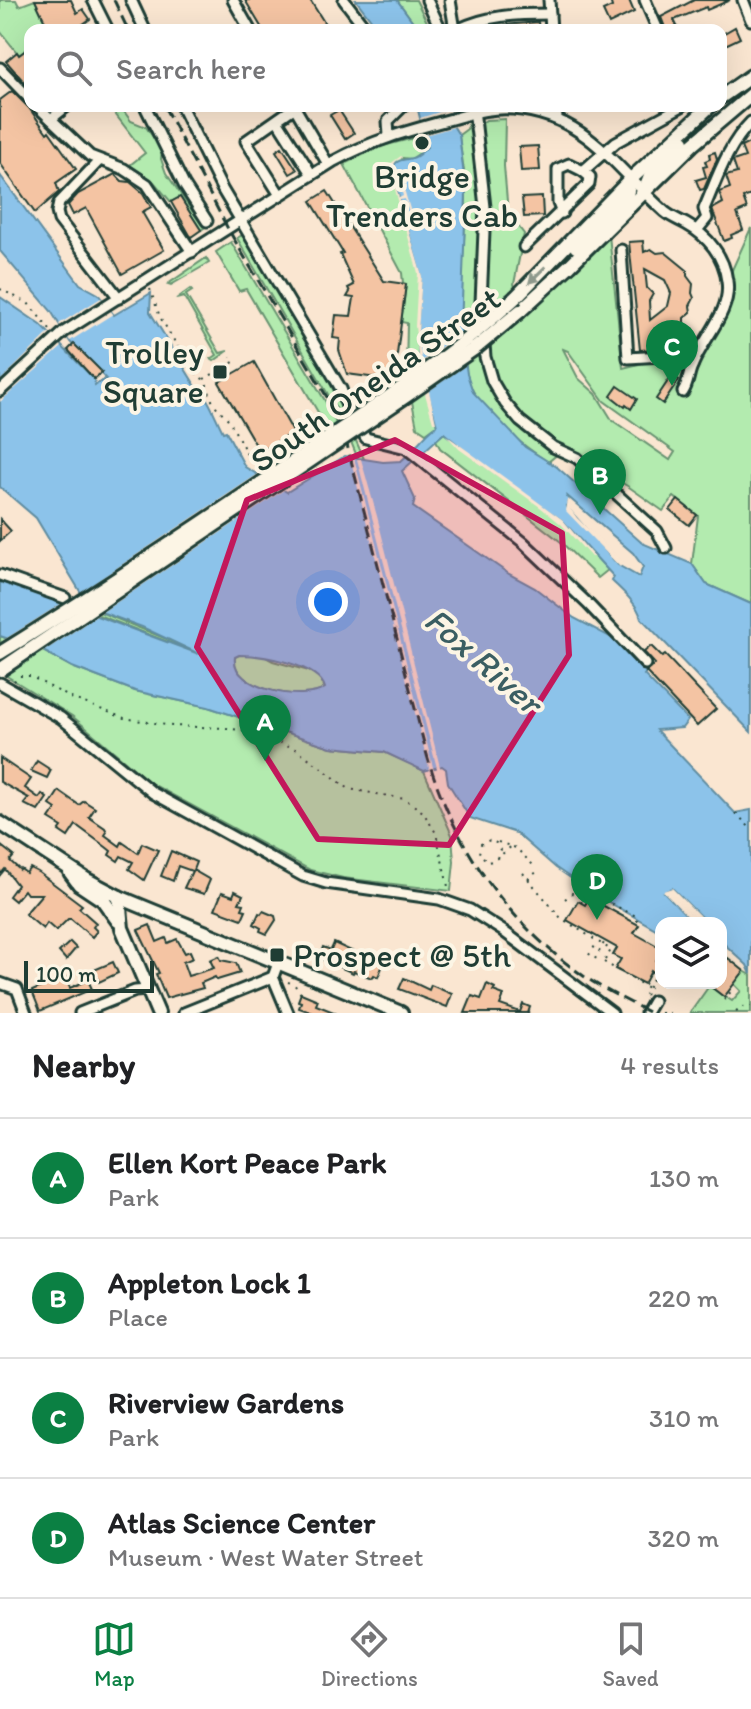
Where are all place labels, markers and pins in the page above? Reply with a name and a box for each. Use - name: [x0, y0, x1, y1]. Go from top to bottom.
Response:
- marker: Bridge Trenders Cab: [413, 134, 431, 152]
- place label: Bridge Trenders Cab: [326, 156, 518, 236]
- pin: C: [646, 320, 698, 386]
- place label: Trolley Square: [103, 332, 204, 412]
- marker: Trolley Square: [211, 363, 229, 381]
- pin: B: [574, 449, 626, 515]
- pin: A: [239, 695, 291, 761]
- pin: D: [571, 854, 623, 920]
- place label: Prospect @ 5th: [293, 935, 512, 976]
- marker: Prospect @ 5th: [268, 946, 286, 964]

